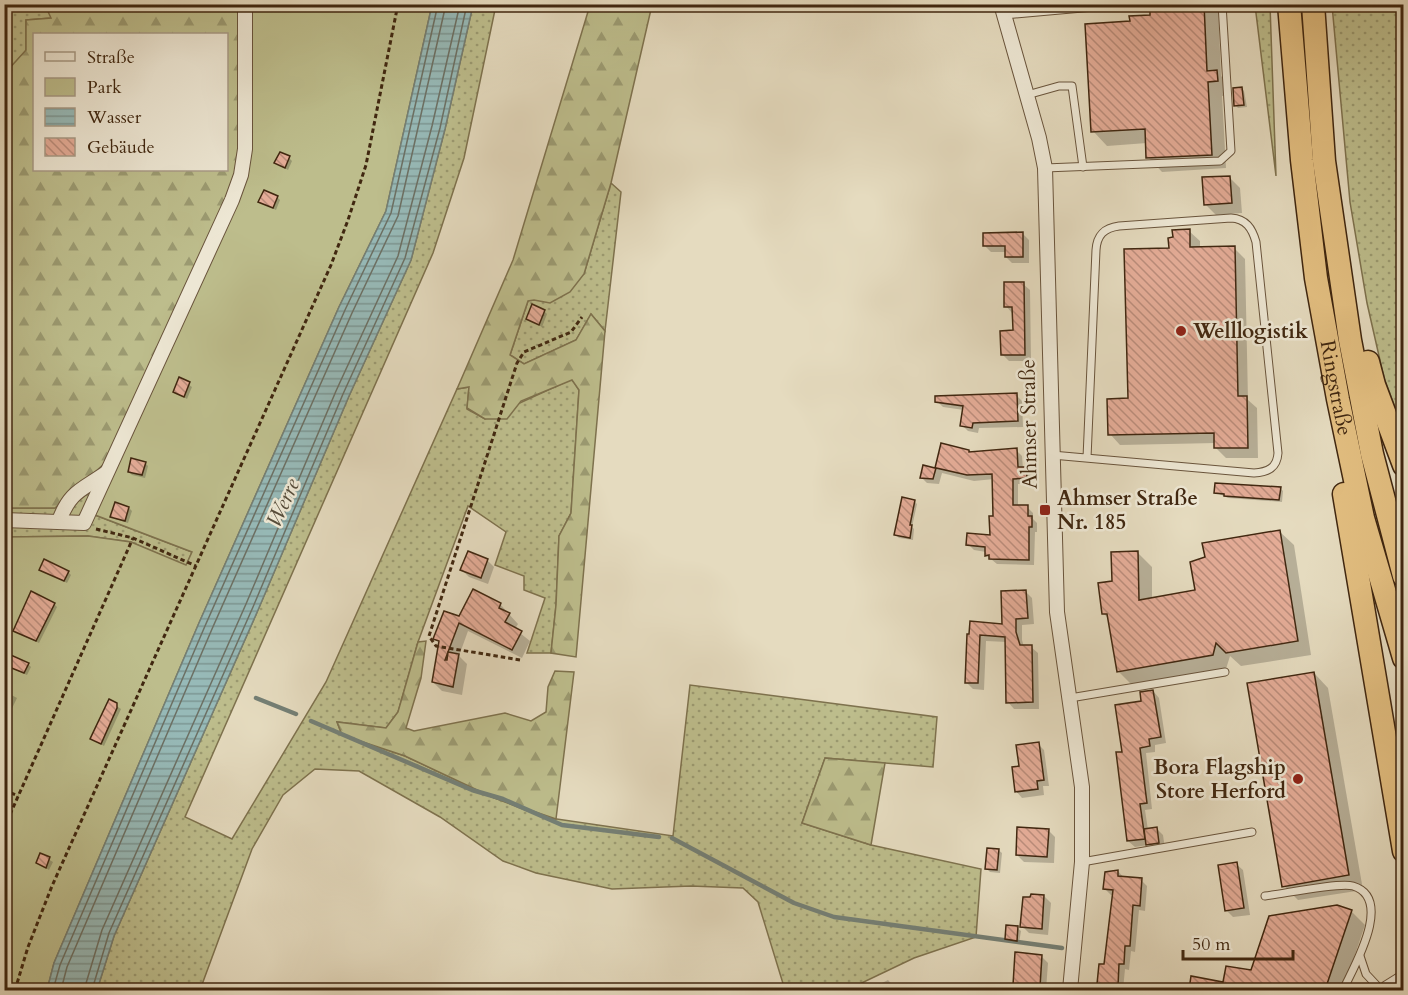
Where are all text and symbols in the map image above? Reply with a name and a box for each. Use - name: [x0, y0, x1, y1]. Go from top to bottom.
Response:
- legend: [33, 33, 228, 171]
- text: Straße: [87, 45, 135, 70]
- text: Park: [87, 75, 122, 100]
- text: Wasser: [86, 105, 142, 130]
- text: Gebäude: [87, 135, 155, 160]
- place label: Welllogistik: [1192, 317, 1308, 346]
- marker: Welllogistik: [1174, 324, 1188, 338]
- street label: Ringstraße: [1313, 338, 1360, 438]
- street label: Ahmser Straße: [1013, 359, 1045, 489]
- water label: Werre: [259, 473, 307, 532]
- place label: Ahmser Straße Nr. 185: [1057, 484, 1198, 537]
- marker: Ahmser Straße Nr. 185: [1038, 503, 1052, 517]
- place label: Bora Flagship Store Herford: [1153, 753, 1286, 806]
- marker: Bora Flagship Store Herford: [1291, 772, 1305, 786]
- scale bar: [1183, 923, 1292, 961]
- text: 50 m: [1192, 932, 1231, 957]

